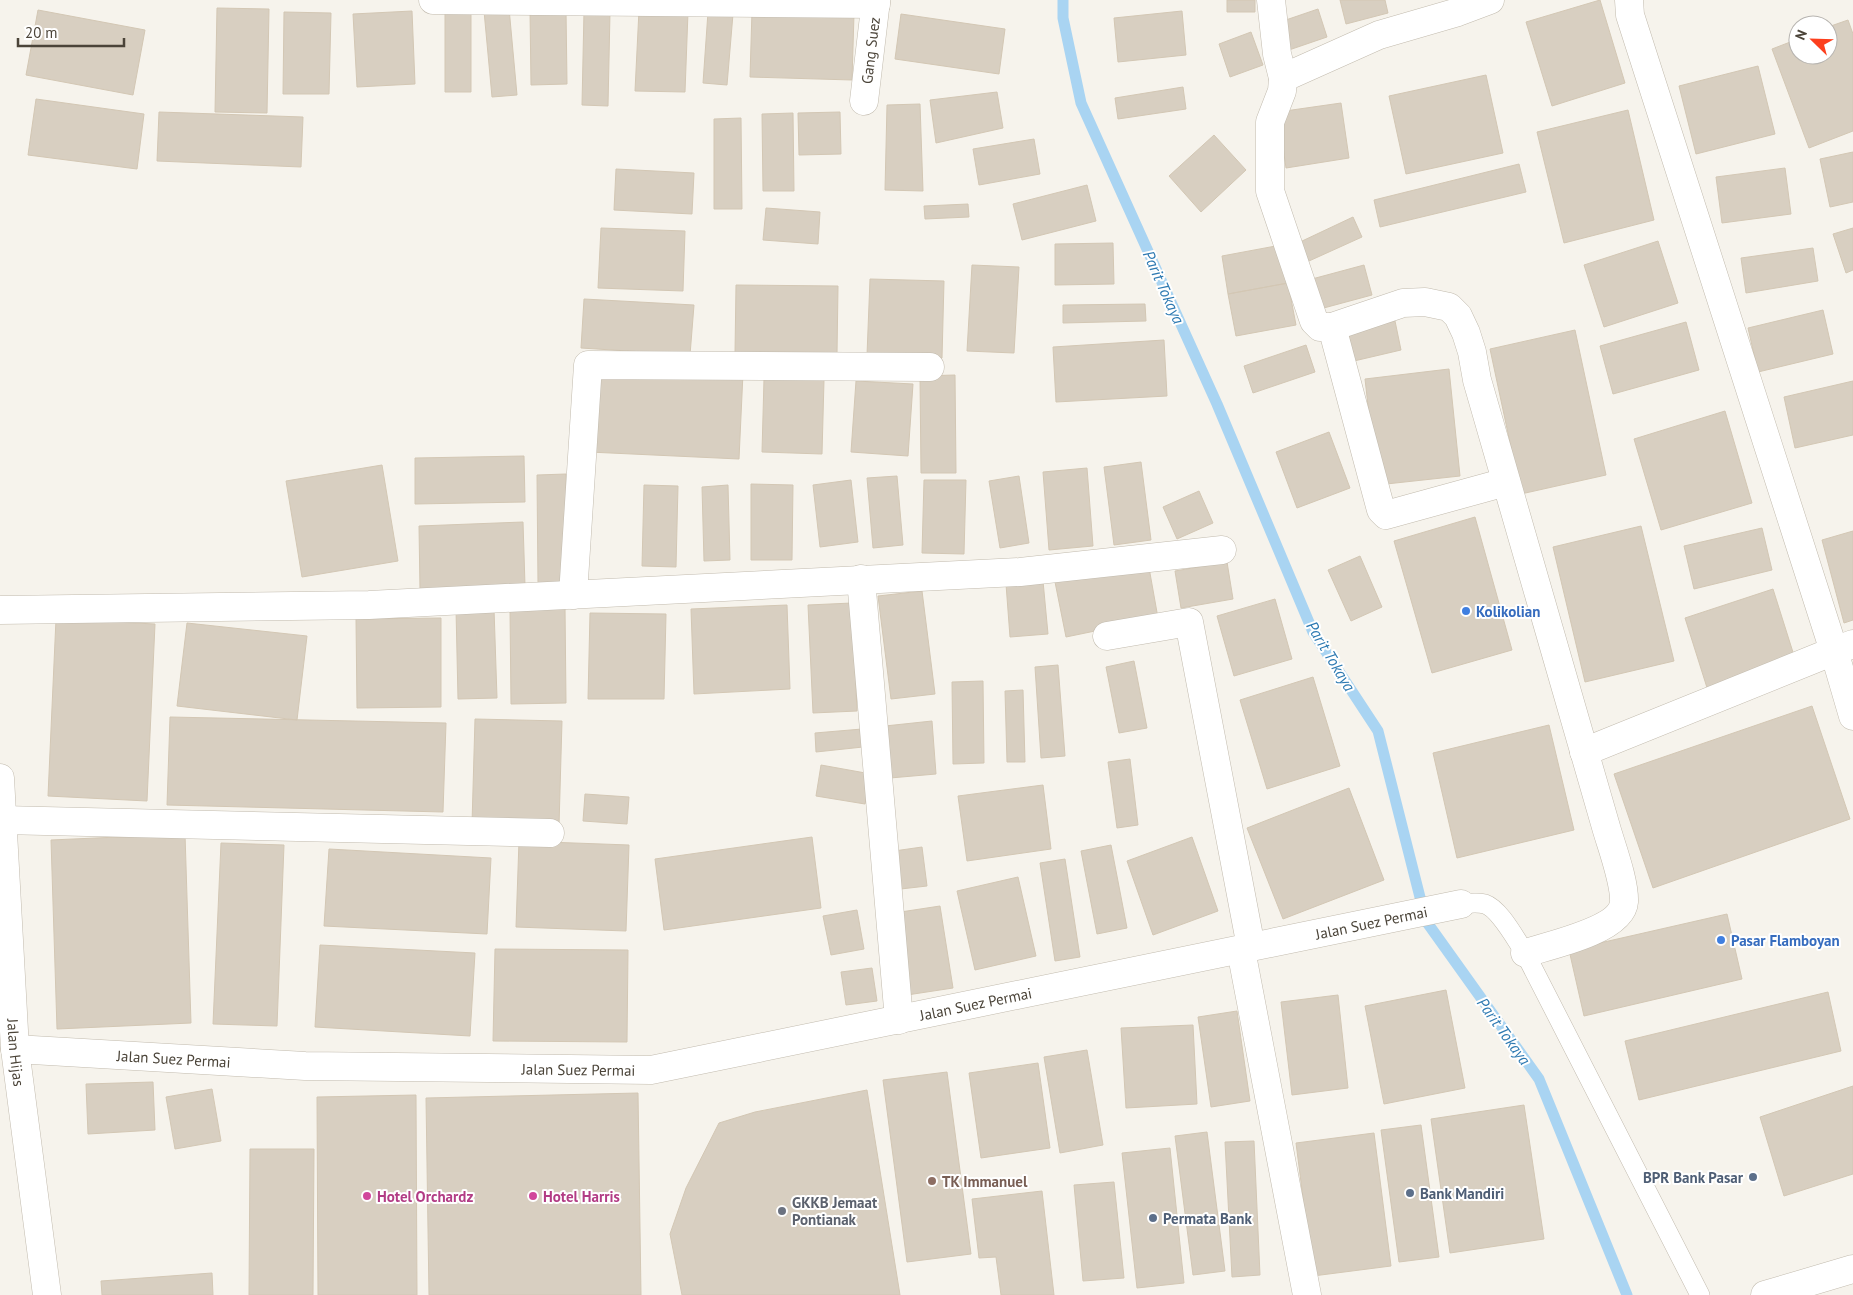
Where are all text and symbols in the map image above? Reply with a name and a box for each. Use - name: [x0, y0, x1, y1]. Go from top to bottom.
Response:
- scale bar: [18, 15, 124, 47]
- north arrow: [1788, 15, 1838, 65]
- street label: Gang Suez: [857, 16, 883, 85]
- text: 20 m: [25, 23, 58, 42]
- text: N: [1791, 27, 1811, 43]
- water label: Parit Tokaya: [1139, 247, 1189, 327]
- place label: Kolikolian: [1476, 602, 1540, 621]
- marker: Kolikolian: [1460, 605, 1472, 617]
- water label: Parit Tokaya: [1302, 617, 1360, 695]
- street label: Jalan Suez Permai: [1313, 902, 1429, 943]
- place label: Pasar Flamboyan: [1731, 931, 1840, 950]
- marker: Pasar Flamboyan: [1715, 934, 1727, 946]
- street label: Jalan Suez Permai: [917, 983, 1033, 1024]
- water label: Parit Tokaya: [1473, 993, 1535, 1069]
- street label: Jalan Hijas: [4, 1017, 29, 1087]
- street label: Jalan Suez Permai: [115, 1045, 231, 1071]
- street label: Jalan Suez Permai: [520, 1059, 636, 1079]
- place label: BPR Bank Pasar: [1643, 1168, 1744, 1187]
- marker: BPR Bank Pasar: [1747, 1171, 1759, 1183]
- place label: TK Immanuel: [942, 1172, 1028, 1191]
- marker: TK Immanuel: [926, 1175, 938, 1187]
- place label: Bank Mandiri: [1420, 1184, 1504, 1203]
- place label: Hotel Orchardz: [377, 1187, 473, 1206]
- place label: Hotel Harris: [543, 1187, 620, 1206]
- marker: Bank Mandiri: [1404, 1187, 1416, 1199]
- marker: Hotel Orchardz: [361, 1190, 373, 1202]
- marker: Hotel Harris: [527, 1190, 539, 1202]
- place label: GKKB Jemaat Pontianak: [792, 1193, 878, 1229]
- marker: GKKB Jemaat Pontianak: [776, 1205, 788, 1217]
- place label: Permata Bank: [1163, 1209, 1252, 1228]
- marker: Permata Bank: [1147, 1212, 1159, 1224]

